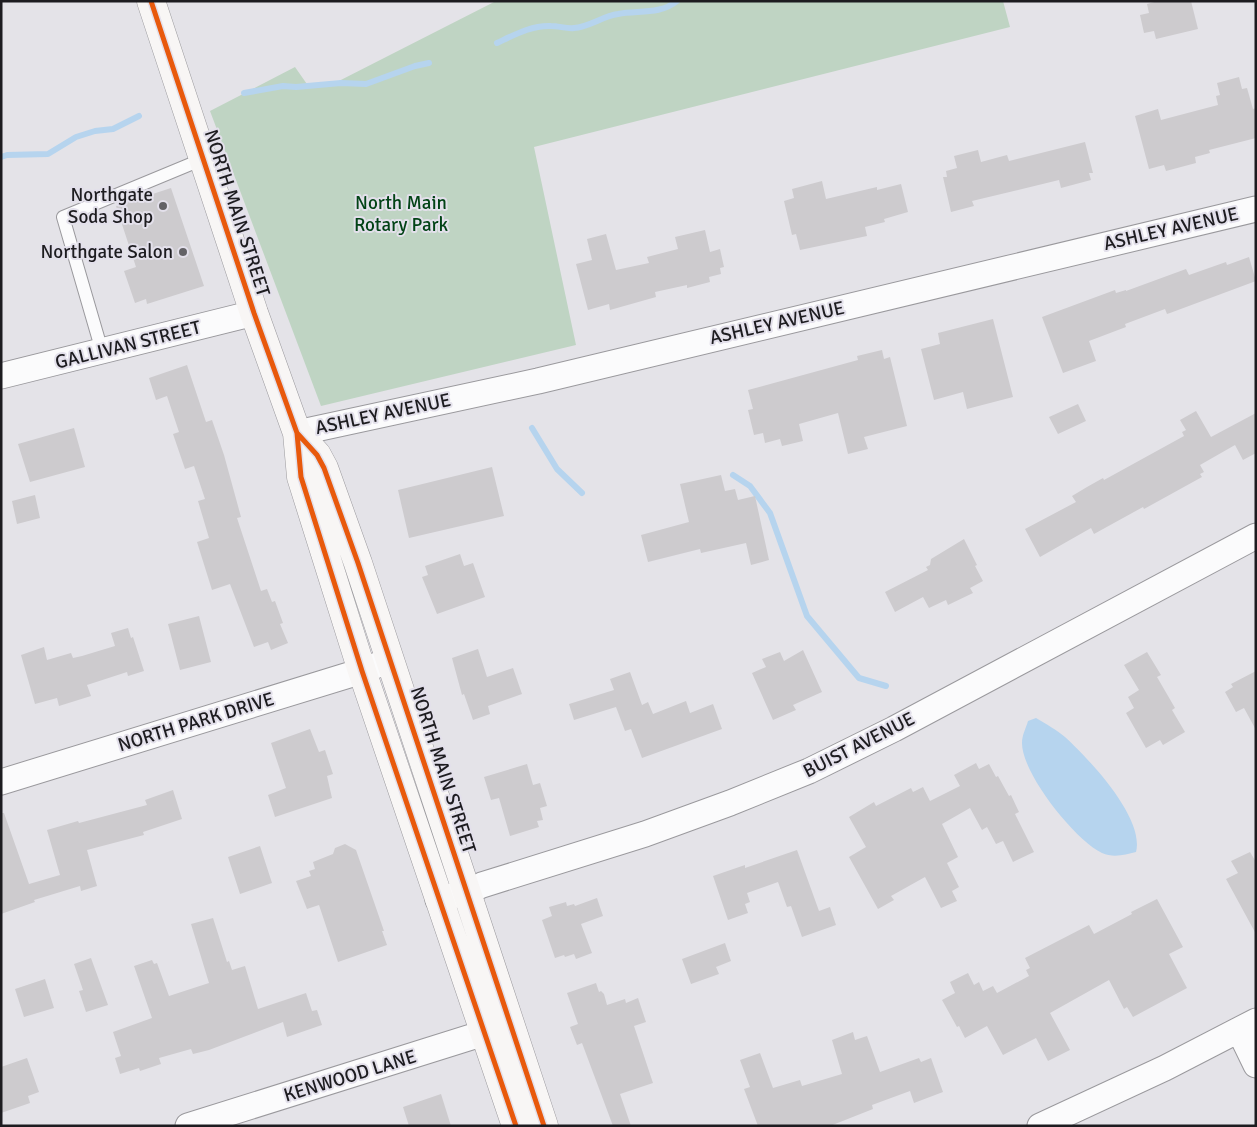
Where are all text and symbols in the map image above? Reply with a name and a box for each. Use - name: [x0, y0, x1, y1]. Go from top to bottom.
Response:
- street label: NORTH MAIN STREET: [199, 126, 276, 300]
- place label: Northgate Soda Shop: [68, 183, 153, 229]
- park label: North Main Rotary Park: [354, 191, 449, 237]
- marker: Northgate Soda Shop: [157, 200, 169, 212]
- street label: ASHLEY AVENUE: [1101, 202, 1241, 256]
- place label: Northgate Salon: [40, 240, 173, 264]
- marker: Northgate Salon: [177, 246, 189, 258]
- street label: ASHLEY AVENUE: [707, 296, 847, 350]
- street label: GALLIVAN STREET: [53, 315, 204, 375]
- street label: ASHLEY AVENUE: [313, 388, 453, 440]
- street label: NORTH MAIN STREET: [405, 683, 482, 857]
- street label: NORTH PARK DRIVE: [115, 687, 277, 757]
- street label: BUIST AVENUE: [799, 707, 919, 783]
- street label: KENWOOD LANE: [281, 1044, 419, 1108]

